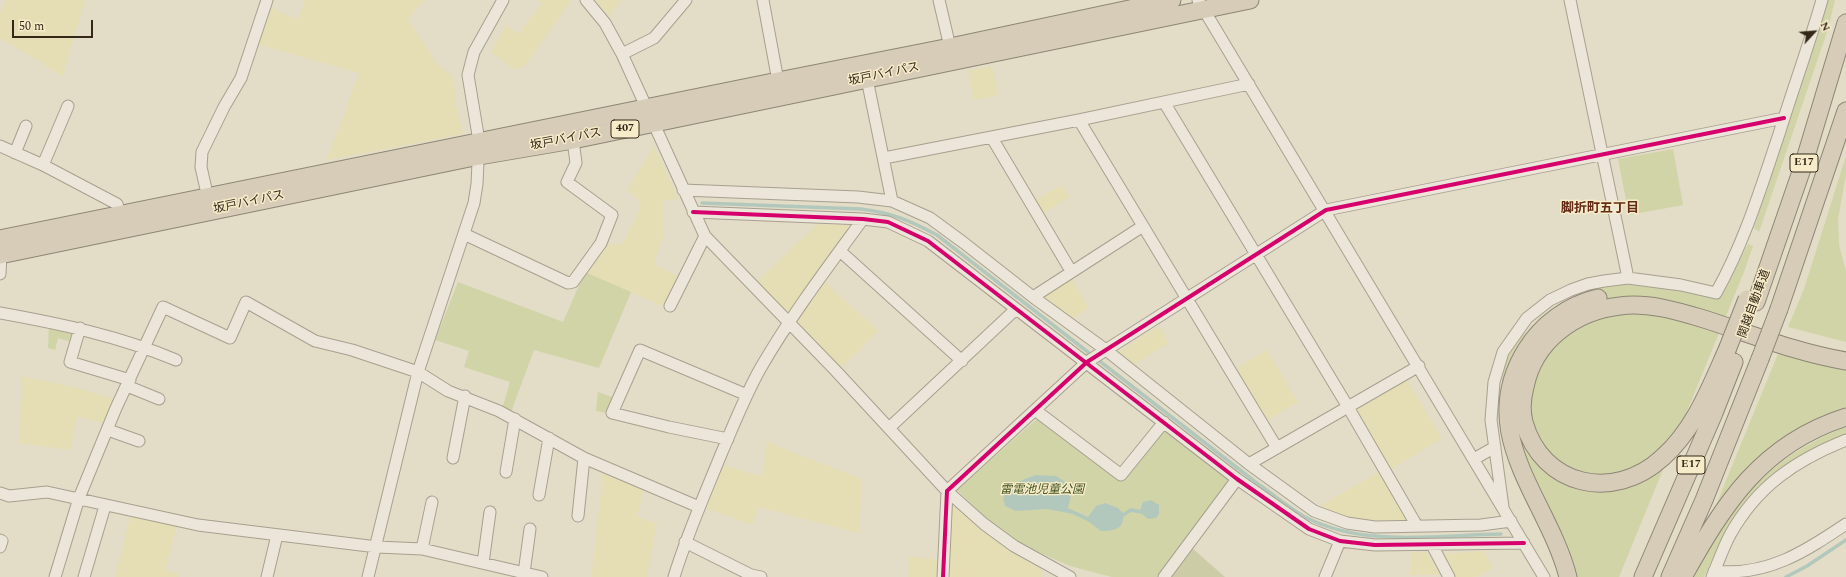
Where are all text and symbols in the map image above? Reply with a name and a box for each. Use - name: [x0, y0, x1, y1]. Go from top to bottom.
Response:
- scale bar: [14, 12, 95, 38]
- north arrow: [1794, 12, 1834, 52]
- text: 50 m: [19, 17, 44, 36]
- text: N: [1816, 19, 1835, 34]
- street label: 坂戸バイパス: [847, 60, 921, 90]
- road number: 407: [611, 120, 639, 138]
- street label: 坂戸バイパス: [529, 126, 603, 154]
- road number: E17: [1790, 154, 1818, 172]
- street label: 坂戸バイパス: [212, 188, 286, 218]
- district label: 脚折町五丁目: [1561, 201, 1639, 217]
- street label: 関越自動車道: [1736, 268, 1774, 340]
- road number: E17: [1677, 456, 1705, 474]
- park label: 雷電池児童公園: [1000, 484, 1084, 498]

